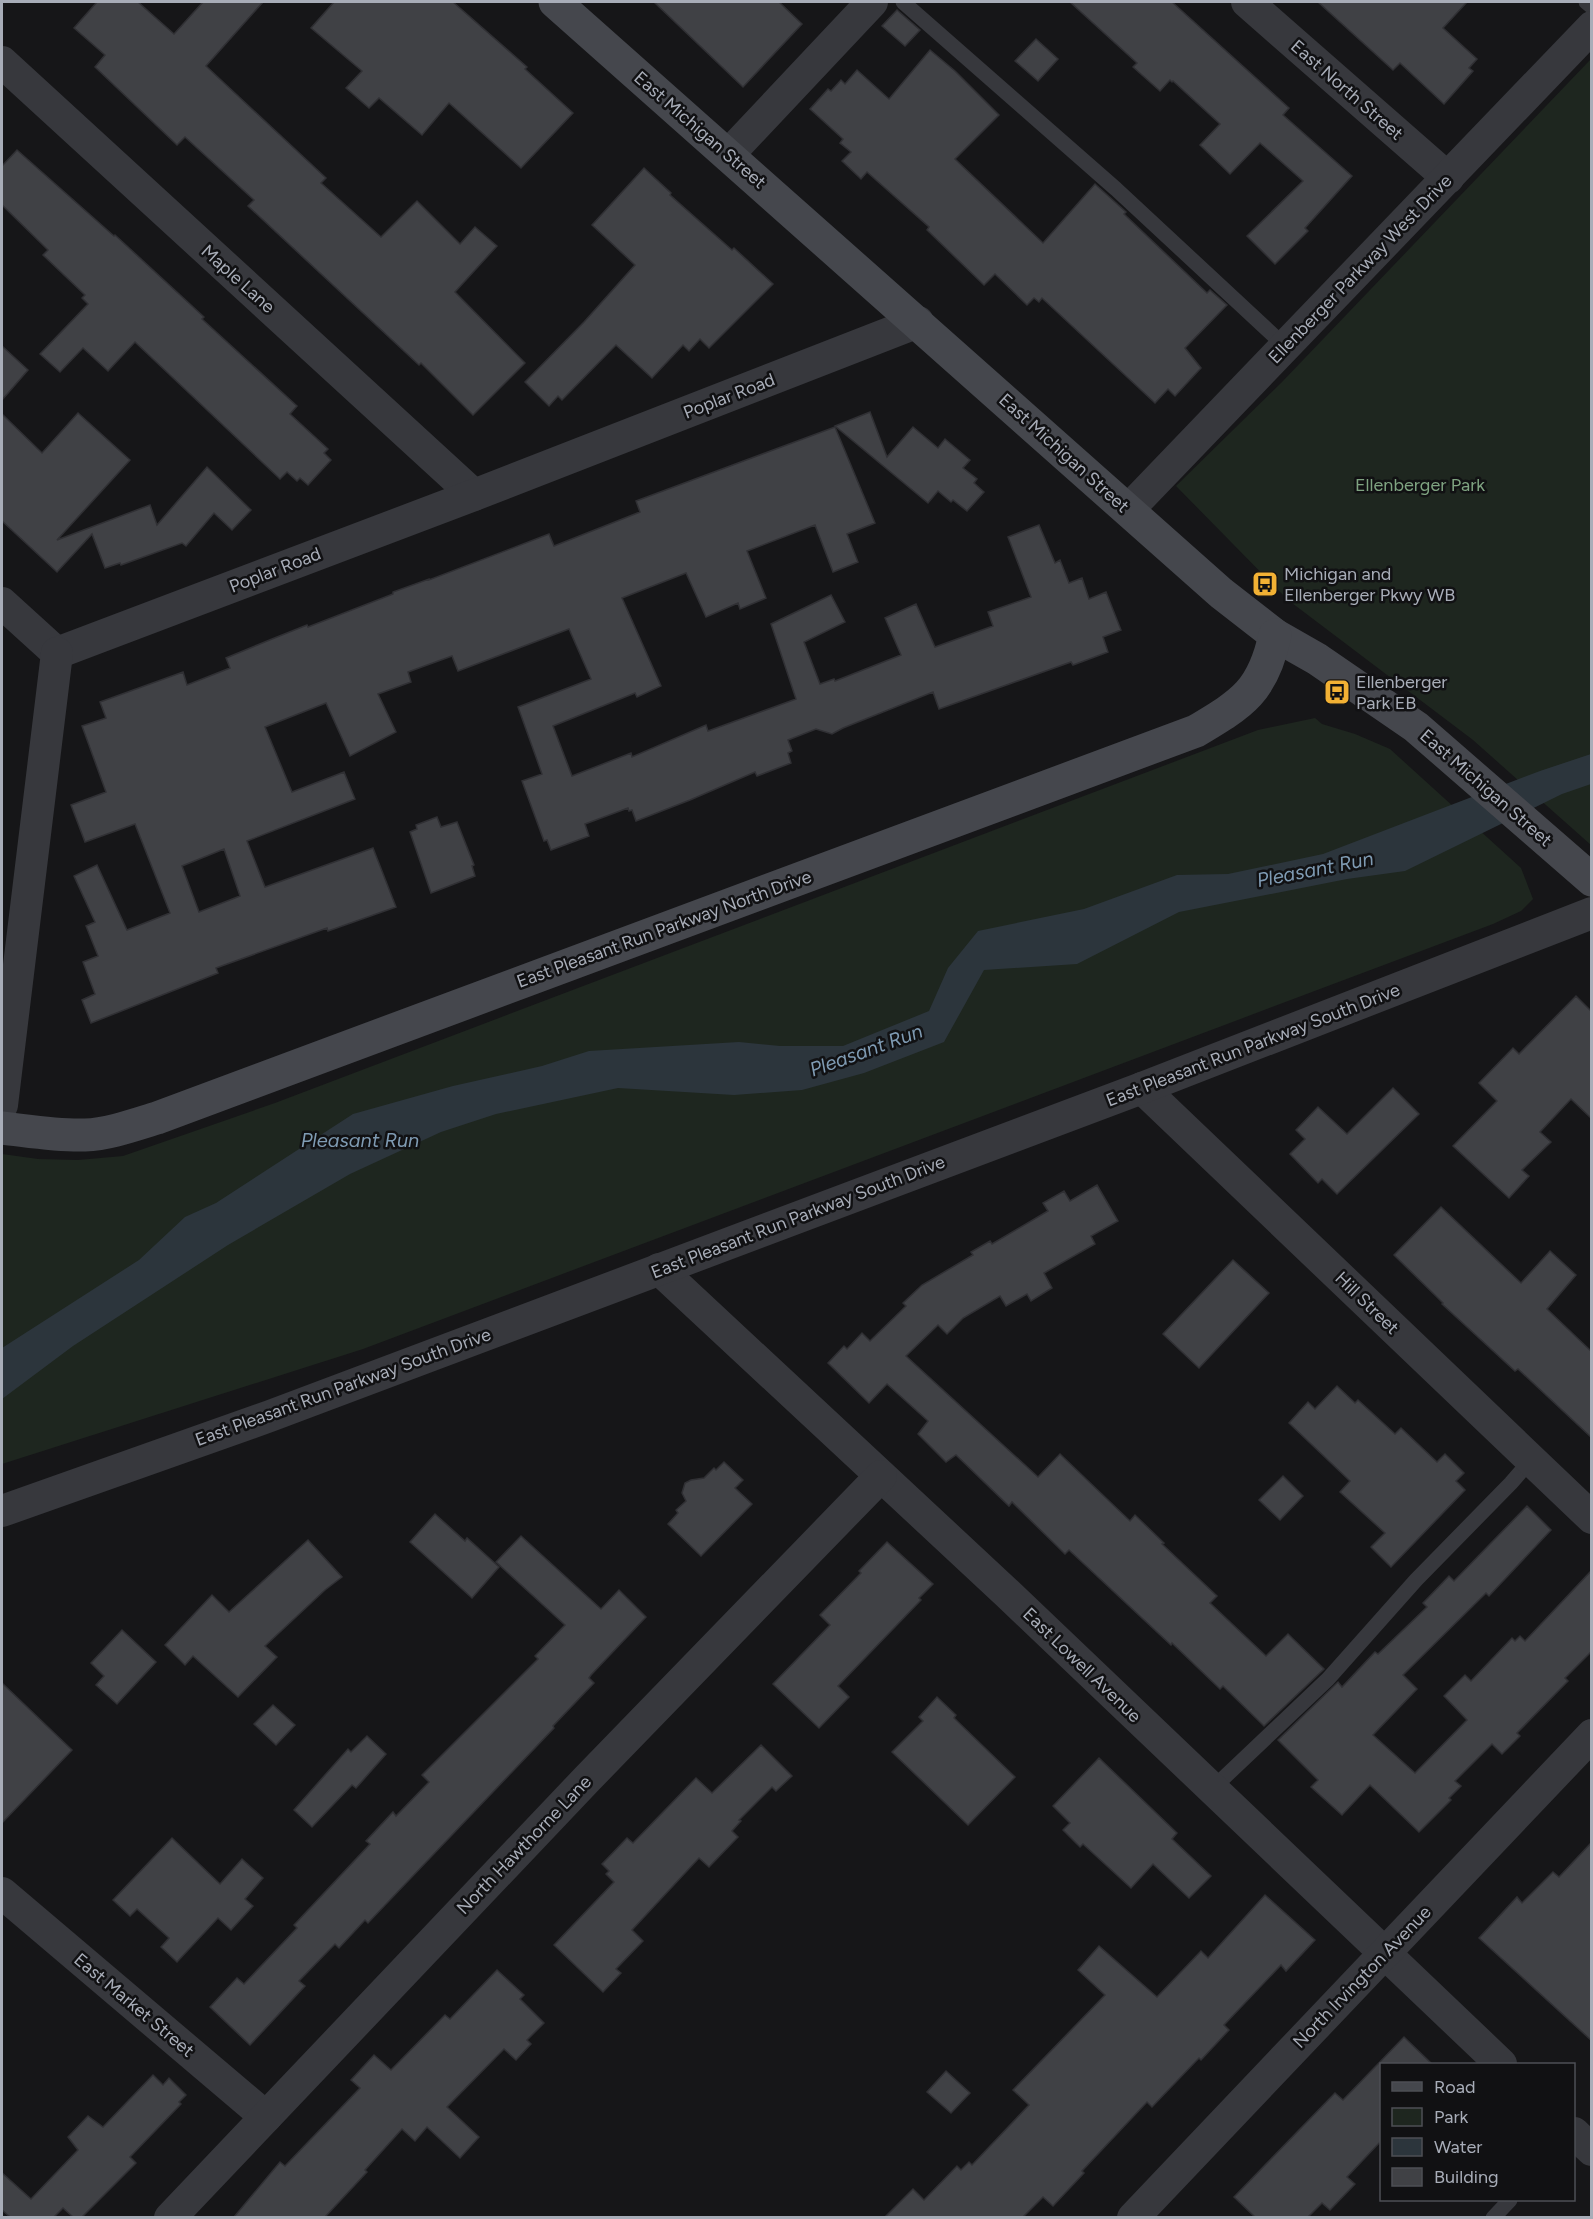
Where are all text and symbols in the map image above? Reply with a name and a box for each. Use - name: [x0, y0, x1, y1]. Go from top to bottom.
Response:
- street label: East North Street: [1286, 35, 1408, 145]
- street label: East Michigan Street: [630, 67, 771, 193]
- street label: Ellenberger Parkway West Drive: [1264, 170, 1456, 368]
- street label: Maple Lane: [197, 240, 280, 318]
- street label: Poplar Road: [680, 368, 778, 424]
- street label: East Michigan Street: [994, 389, 1134, 517]
- park label: Ellenberger Park: [1355, 474, 1485, 496]
- street label: Poplar Road: [226, 542, 324, 598]
- place label: Michigan and Ellenberger Pkwy WB: [1284, 563, 1455, 606]
- bus stop icon: Michigan and Ellenberger Pkwy WB: [1250, 569, 1280, 599]
- place label: Ellenberger Park EB: [1356, 671, 1447, 714]
- bus stop icon: Ellenberger Park EB: [1322, 677, 1352, 707]
- street label: East Michigan Street: [1416, 725, 1557, 851]
- water label: Pleasant Run: [1255, 846, 1375, 892]
- street label: East Pleasant Run Parkway North Drive: [514, 865, 815, 993]
- street label: East Pleasant Run Parkway South Drive: [1103, 979, 1403, 1111]
- water label: Pleasant Run: [806, 1018, 926, 1082]
- water label: Pleasant Run: [301, 1128, 419, 1152]
- street label: East Pleasant Run Parkway South Drive: [648, 1151, 948, 1283]
- street label: Hill Street: [1330, 1267, 1404, 1339]
- street label: East Pleasant Run Parkway South Drive: [192, 1323, 494, 1451]
- street label: East Lowell Avenue: [1018, 1603, 1146, 1727]
- street label: North Hawthorne Lane: [452, 1771, 596, 1919]
- street label: North Irvington Avenue: [1288, 1901, 1436, 2053]
- street label: East Market Street: [69, 1948, 199, 2062]
- legend: [1380, 2063, 1575, 2201]
- text: Road: [1434, 2076, 1475, 2098]
- text: Park: [1434, 2106, 1469, 2128]
- text: Water: [1434, 2136, 1482, 2158]
- text: Building: [1434, 2166, 1499, 2188]

